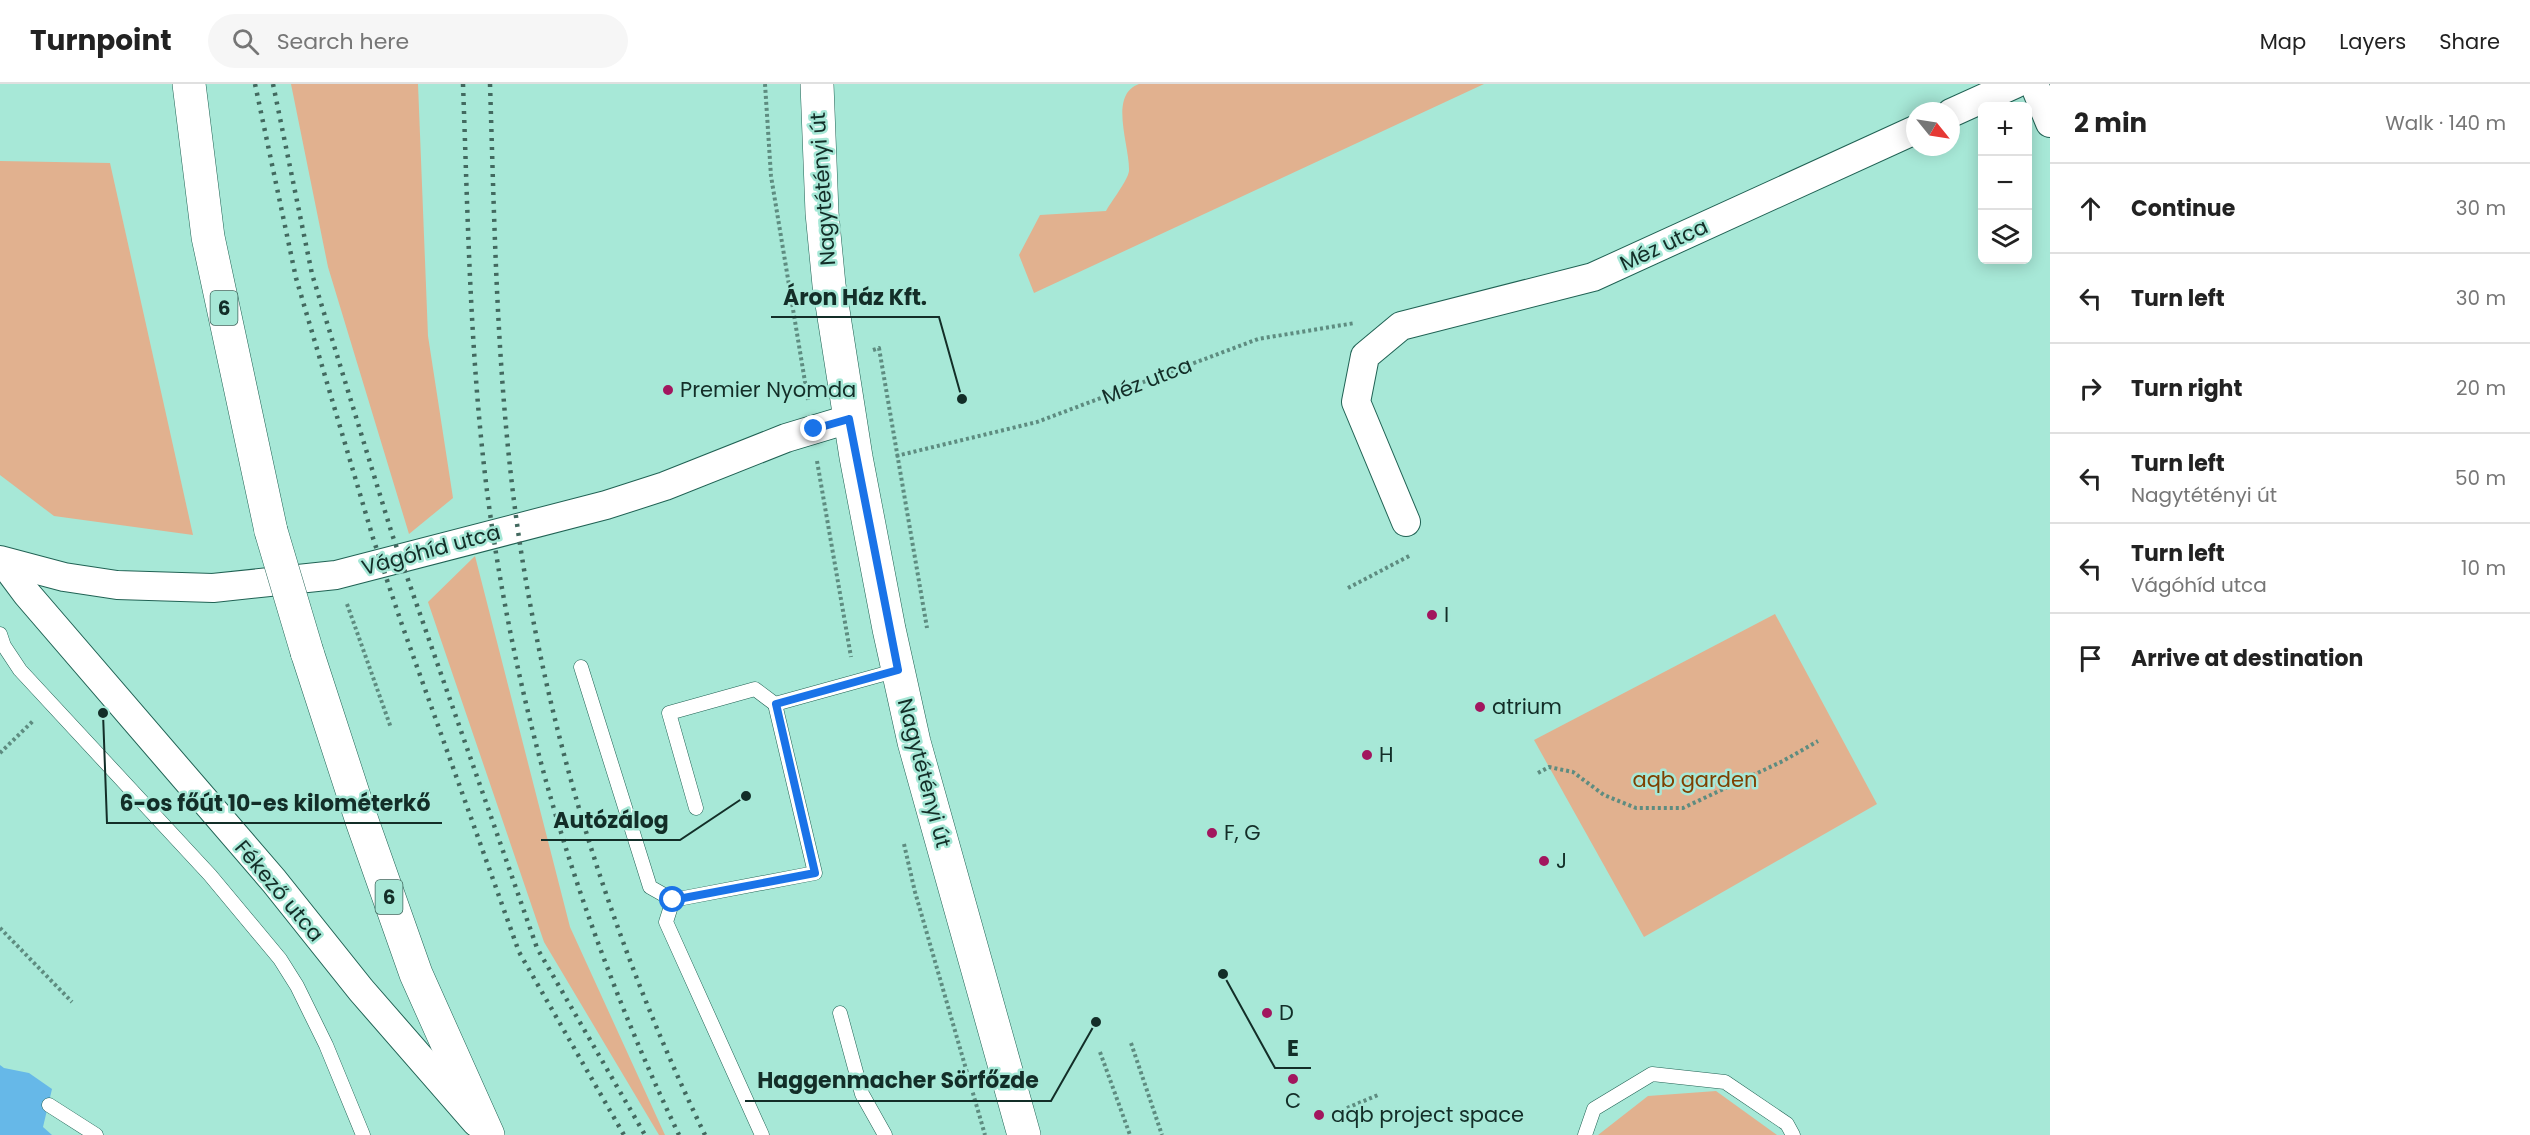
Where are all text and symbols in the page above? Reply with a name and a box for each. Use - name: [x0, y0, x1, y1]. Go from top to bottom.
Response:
- search box: [208, 14, 628, 68]
- text: Turnpoint: [30, 21, 172, 60]
- icon: search: [229, 25, 262, 58]
- text: Search here: [277, 26, 409, 57]
- text: Map: [2260, 27, 2306, 56]
- text: Layers: [2339, 27, 2406, 56]
- text: Share: [2439, 27, 2500, 56]
- north arrow: [1906, 102, 1960, 156]
- map controls: [1978, 102, 2032, 264]
- button: +: [1978, 102, 2032, 156]
- text: 2 min: [2074, 105, 2147, 141]
- text: Walk · 140 m: [2385, 109, 2506, 137]
- street label: Nagytétényi út: [803, 111, 842, 267]
- button: −: [1978, 156, 2032, 210]
- icon: ahead: [2074, 192, 2107, 225]
- text: Continue: [2131, 193, 2235, 224]
- text: 30 m: [2456, 194, 2506, 222]
- button: layers: [1978, 210, 2032, 264]
- street label: Méz utca: [1615, 211, 1713, 278]
- callout: Áron Ház Kft.: [771, 277, 939, 317]
- text: Áron Ház Kft.: [783, 282, 927, 313]
- icon: left: [2074, 282, 2107, 315]
- text: Turn left: [2131, 283, 2225, 314]
- text: 30 m: [2456, 284, 2506, 312]
- road number: 6: [210, 291, 238, 325]
- street label: Méz utca: [1098, 350, 1196, 411]
- icon: right: [2074, 372, 2107, 405]
- text: Turn right: [2131, 373, 2242, 404]
- text: 20 m: [2456, 374, 2506, 402]
- place label: Premier Nyomda: [680, 375, 856, 404]
- marker: Premier Nyomda: [661, 383, 675, 397]
- route end: [800, 415, 826, 441]
- text: Turn left: [2131, 448, 2225, 479]
- icon: left: [2074, 462, 2107, 495]
- text: 50 m: [2455, 464, 2506, 492]
- text: Nagytétényi út: [2131, 481, 2277, 509]
- street label: Vágóhíd utca: [358, 517, 503, 582]
- text: Turn left: [2131, 538, 2225, 569]
- icon: left: [2074, 552, 2107, 585]
- text: 10 m: [2461, 554, 2506, 582]
- text: Vágóhíd utca: [2131, 571, 2267, 599]
- place label: I: [1444, 600, 1449, 629]
- marker: I: [1425, 608, 1439, 622]
- icon: arrive: [2074, 642, 2107, 675]
- text: Arrive at destination: [2131, 643, 2363, 674]
- place label: atrium: [1492, 692, 1562, 721]
- street label: Nagytétényi út: [891, 695, 958, 851]
- marker: atrium: [1473, 700, 1487, 714]
- place label: H: [1379, 740, 1394, 769]
- marker: H: [1360, 748, 1374, 762]
- park label: aqb garden: [1632, 765, 1758, 794]
- callout: 6-os főút 10-es kilométerkő: [107, 783, 442, 823]
- text: 6-os főút 10-es kilométerkő: [120, 788, 430, 819]
- callout: Autózálog: [541, 800, 680, 840]
- text: Autózálog: [553, 805, 669, 836]
- place label: F, G: [1224, 818, 1261, 847]
- marker: F, G: [1205, 826, 1219, 840]
- street label: Fékező utca: [228, 834, 330, 948]
- place label: J: [1556, 846, 1567, 875]
- marker: J: [1537, 854, 1551, 868]
- road number: 6: [376, 880, 402, 914]
- route start: [659, 886, 685, 912]
- place label: D: [1279, 998, 1294, 1027]
- marker: D: [1260, 1006, 1274, 1020]
- callout: E: [1275, 1028, 1311, 1068]
- text: E: [1287, 1033, 1299, 1064]
- callout: Haggenmacher Sörfőzde: [745, 1061, 1051, 1101]
- text: Haggenmacher Sörfőzde: [757, 1065, 1039, 1096]
- marker: C: [1286, 1072, 1300, 1086]
- place label: C: [1285, 1086, 1301, 1115]
- place label: aqb project space: [1331, 1100, 1524, 1129]
- marker: aqb project space: [1312, 1108, 1326, 1122]

